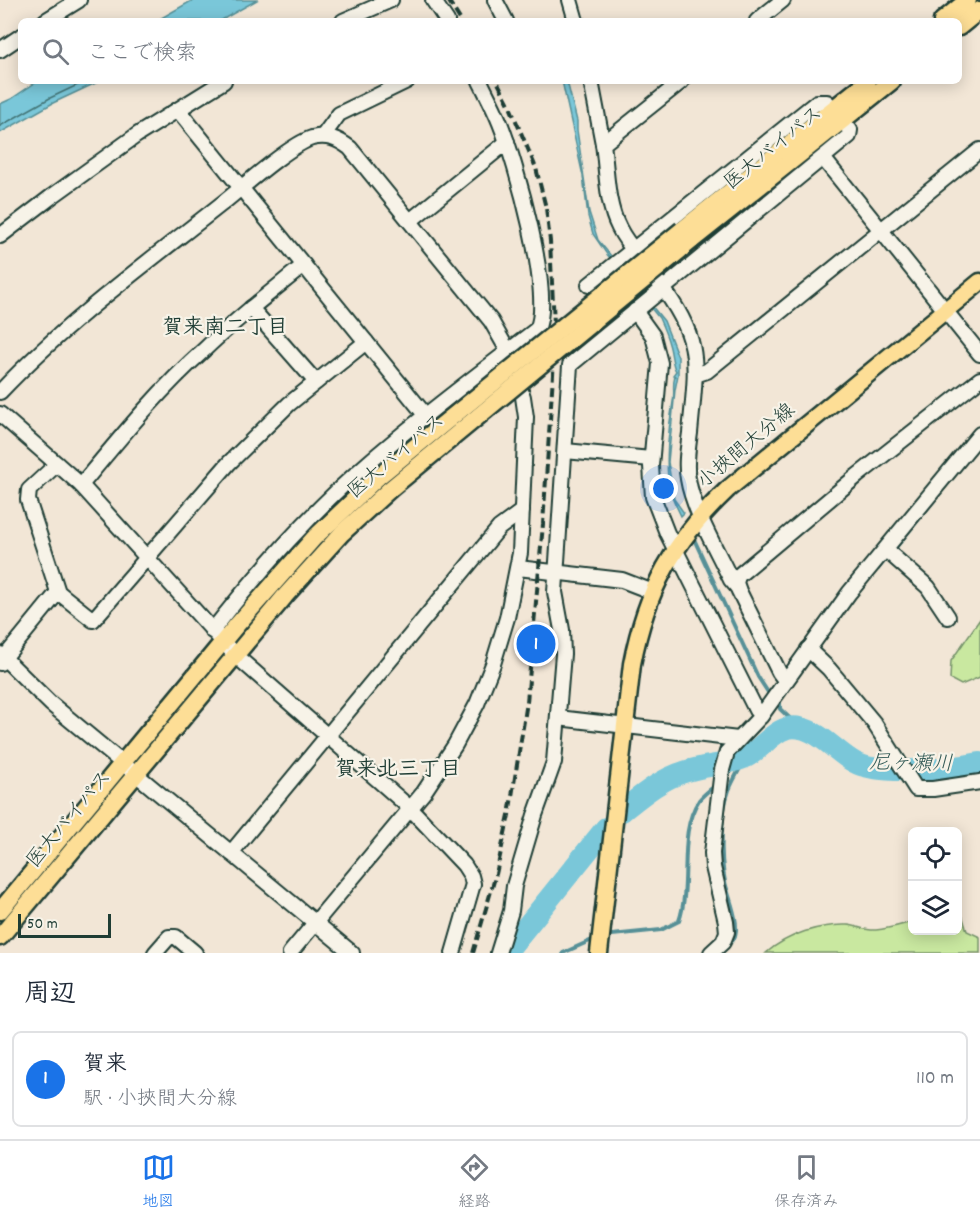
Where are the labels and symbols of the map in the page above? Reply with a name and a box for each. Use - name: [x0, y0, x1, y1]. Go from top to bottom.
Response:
- street label: 医大バイパス: [719, 100, 829, 198]
- district label: 賀来南二丁目: [162, 314, 288, 344]
- street label: 小挾間大分線: [692, 398, 802, 496]
- street label: 医大バイパス: [342, 408, 452, 506]
- your location: [649, 474, 678, 503]
- pin: 1: [516, 622, 556, 666]
- water label: 尼ヶ瀬川: [869, 749, 953, 781]
- district label: 賀来北三丁目: [335, 756, 461, 786]
- street label: 医大バイパス: [21, 765, 119, 875]
- scale bar: [18, 911, 111, 938]

